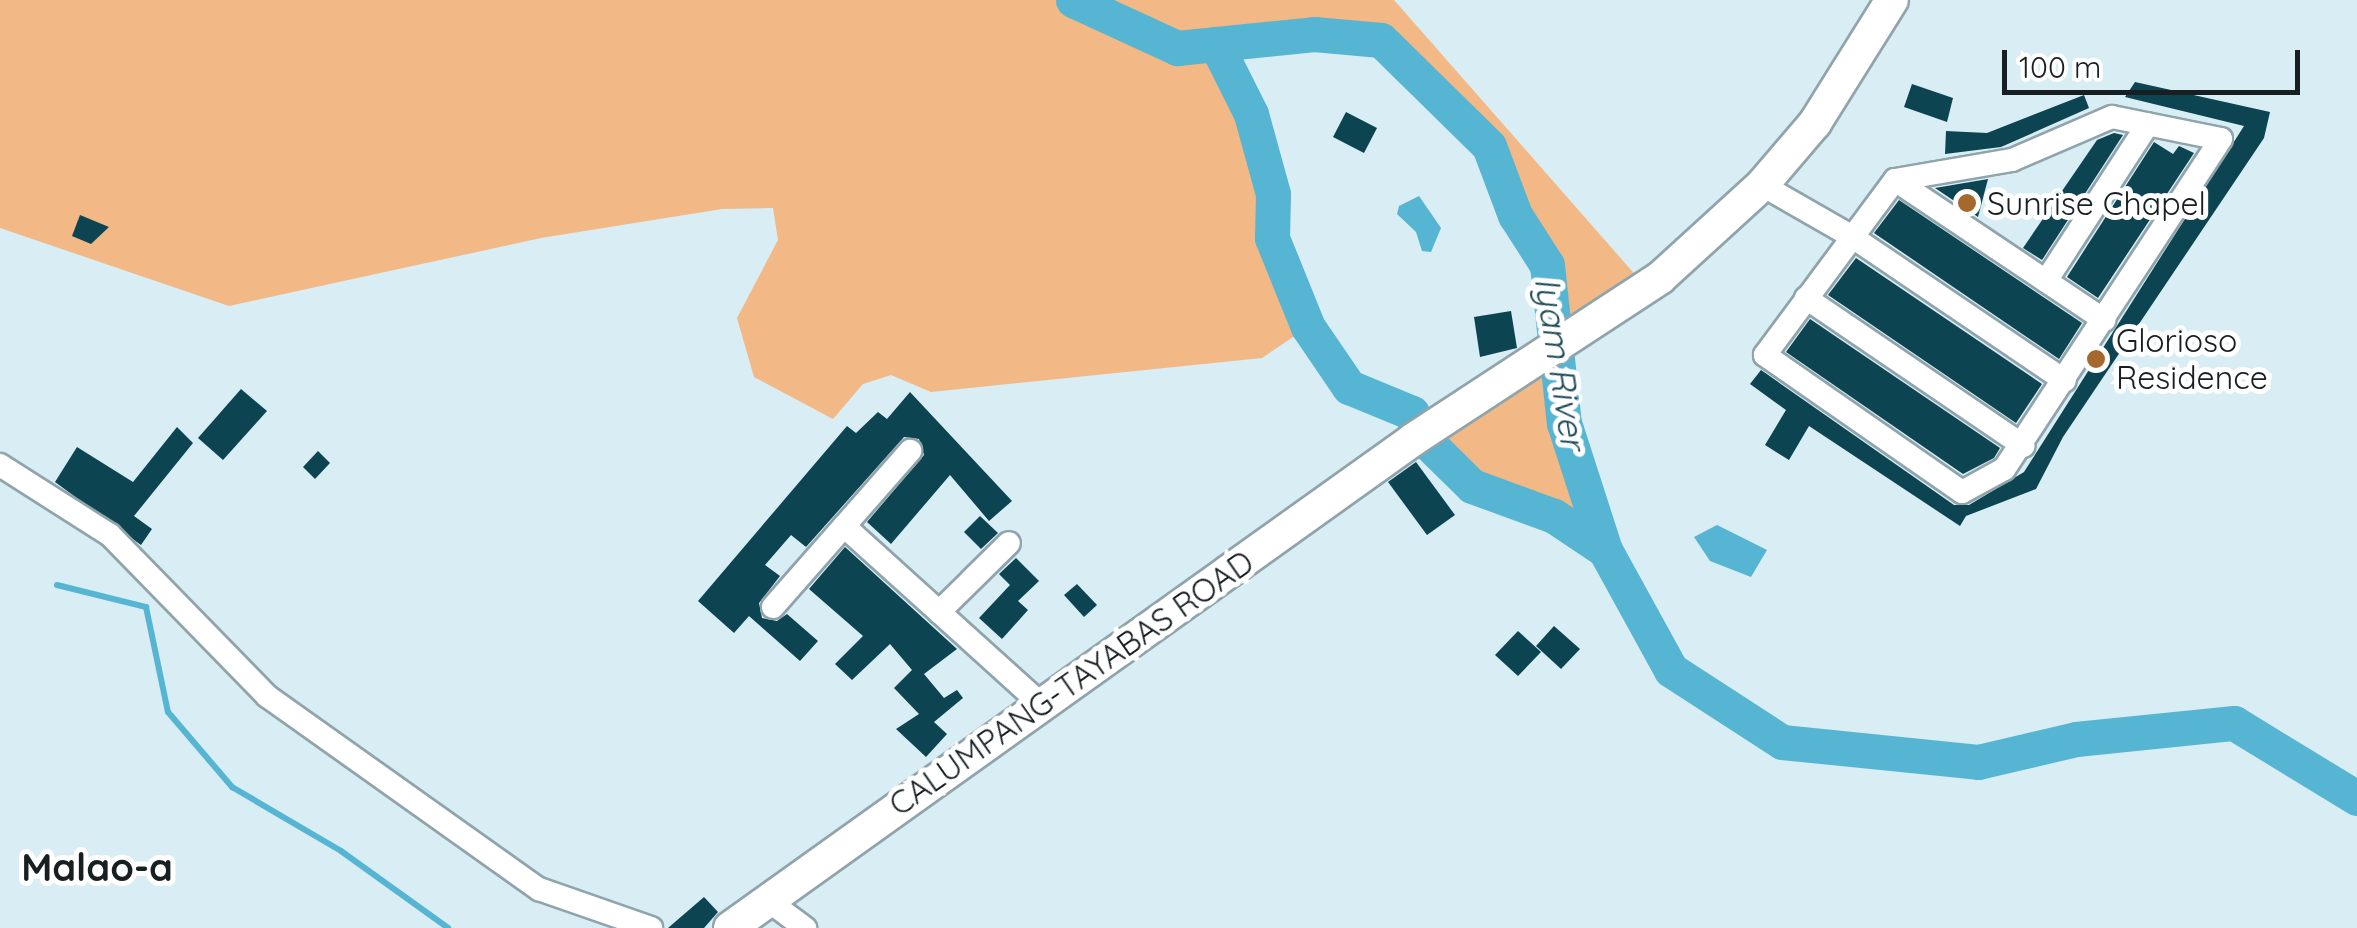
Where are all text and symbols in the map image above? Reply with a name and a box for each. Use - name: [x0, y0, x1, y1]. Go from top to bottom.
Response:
- scale bar: [2007, 30, 2304, 92]
- text: 100 m: [2019, 48, 2101, 86]
- place label: Sunrise Chapel: [1987, 184, 2206, 222]
- marker: Sunrise Chapel: [1956, 192, 1978, 214]
- water label: Iyam River: [1527, 274, 1595, 452]
- place label: Glorioso Residence: [2116, 322, 2268, 397]
- marker: Glorioso Residence: [2085, 348, 2107, 370]
- street label: CALUMPANG-TAYABAS ROAD: [882, 542, 1260, 824]
- district label: Malao-a: [21, 845, 173, 891]

